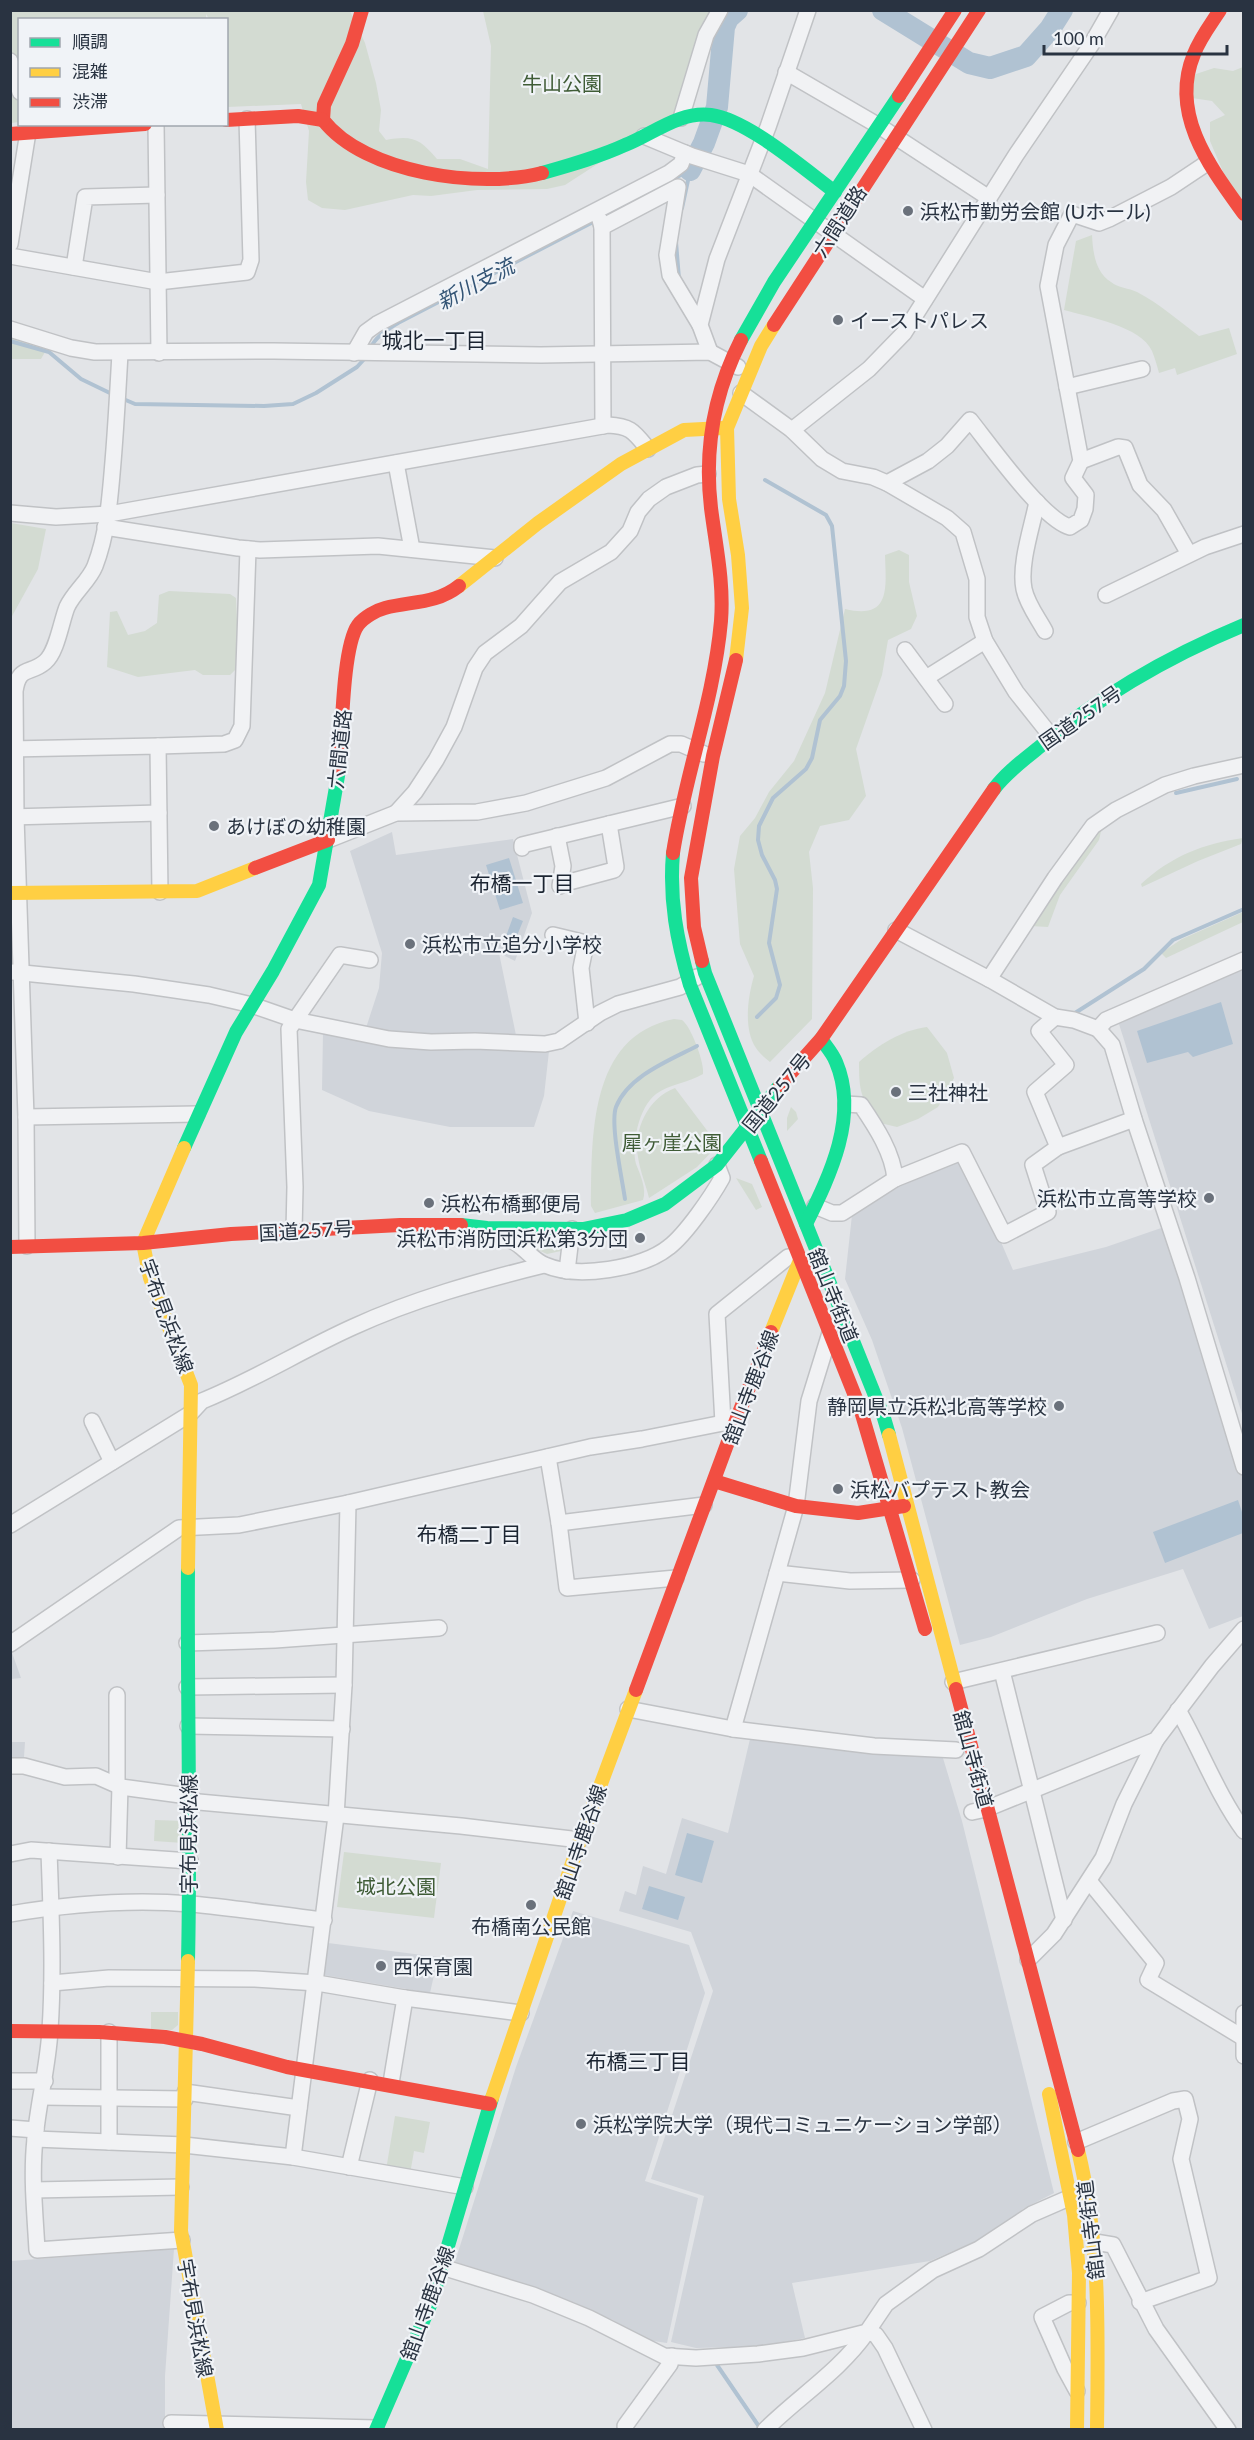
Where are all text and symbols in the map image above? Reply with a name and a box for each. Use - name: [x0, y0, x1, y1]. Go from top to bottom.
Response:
- legend: [18, 18, 228, 126]
- scale bar: [1044, 18, 1227, 56]
- text: 100 m: [1053, 27, 1104, 49]
- text: 順調: [72, 30, 108, 52]
- text: 混雑: [72, 60, 108, 82]
- park label: 牛山公園: [522, 71, 602, 95]
- text: 渋滞: [72, 90, 108, 112]
- street label: 六間道路: [807, 181, 871, 261]
- place label: 浜松市勤労会館 (Uホール): [920, 199, 1151, 223]
- marker: 浜松市勤労会館 (Uホール): [901, 204, 915, 218]
- water label: 新川支流: [432, 251, 521, 314]
- place label: イーストパレス: [850, 308, 989, 332]
- marker: イーストパレス: [831, 313, 845, 327]
- district label: 城北一丁目: [382, 327, 487, 352]
- street label: 国道257号: [1034, 680, 1126, 754]
- street label: 六間道路: [323, 708, 355, 790]
- place label: あけぼの幼稚園: [226, 814, 366, 838]
- marker: あけぼの幼稚園: [207, 819, 221, 833]
- district label: 布橋一丁目: [470, 870, 575, 895]
- place label: 浜松市立追分小学校: [422, 932, 602, 956]
- marker: 浜松市立追分小学校: [403, 937, 417, 951]
- street label: 国道257号: [737, 1048, 815, 1136]
- place label: 三社神社: [908, 1080, 988, 1104]
- marker: 三社神社: [889, 1085, 903, 1099]
- park label: 犀ヶ崖公園: [622, 1130, 722, 1154]
- place label: 浜松市立高等学校: [1037, 1186, 1197, 1210]
- place label: 浜松布橋郵便局: [441, 1191, 581, 1215]
- marker: 浜松市立高等学校: [1202, 1191, 1216, 1205]
- marker: 浜松布橋郵便局: [422, 1196, 436, 1210]
- street label: 国道257号: [258, 1216, 354, 1244]
- place label: 浜松市消防団浜松第3分団: [396, 1226, 628, 1250]
- marker: 浜松市消防団浜松第3分団: [633, 1231, 647, 1245]
- street label: 舘山寺街道: [804, 1244, 864, 1346]
- street label: 宇布見浜松線: [135, 1256, 199, 1376]
- street label: 舘山寺鹿谷線: [717, 1327, 783, 1447]
- place label: 静岡県立浜松北高等学校: [827, 1394, 1047, 1418]
- marker: 静岡県立浜松北高等学校: [1052, 1399, 1066, 1413]
- place label: 浜松バプテスト教会: [850, 1477, 1030, 1501]
- marker: 浜松バプテスト教会: [831, 1482, 845, 1496]
- district label: 布橋二丁目: [417, 1521, 522, 1546]
- street label: 舘山寺街道: [949, 1708, 999, 1810]
- street label: 宇布見浜松線: [176, 1774, 200, 1894]
- street label: 舘山寺鹿谷線: [549, 1781, 611, 1903]
- park label: 城北公園: [356, 1874, 436, 1898]
- marker: 布橋南公民館: [524, 1898, 538, 1912]
- place label: 布橋南公民館: [471, 1914, 591, 1938]
- place label: 西保育園: [393, 1954, 473, 1978]
- marker: 西保育園: [374, 1959, 388, 1973]
- district label: 布橋三丁目: [586, 2048, 691, 2073]
- place label: 浜松学院大学（現代コミュニケーション学部）: [593, 2112, 1013, 2136]
- marker: 浜松学院大学（現代コミュニケーション学部）: [574, 2117, 588, 2131]
- street label: 舘山寺街道: [1072, 2179, 1108, 2281]
- street label: 舘山寺鹿谷線: [395, 2243, 459, 2363]
- street label: 宇布見浜松線: [174, 2257, 218, 2379]

